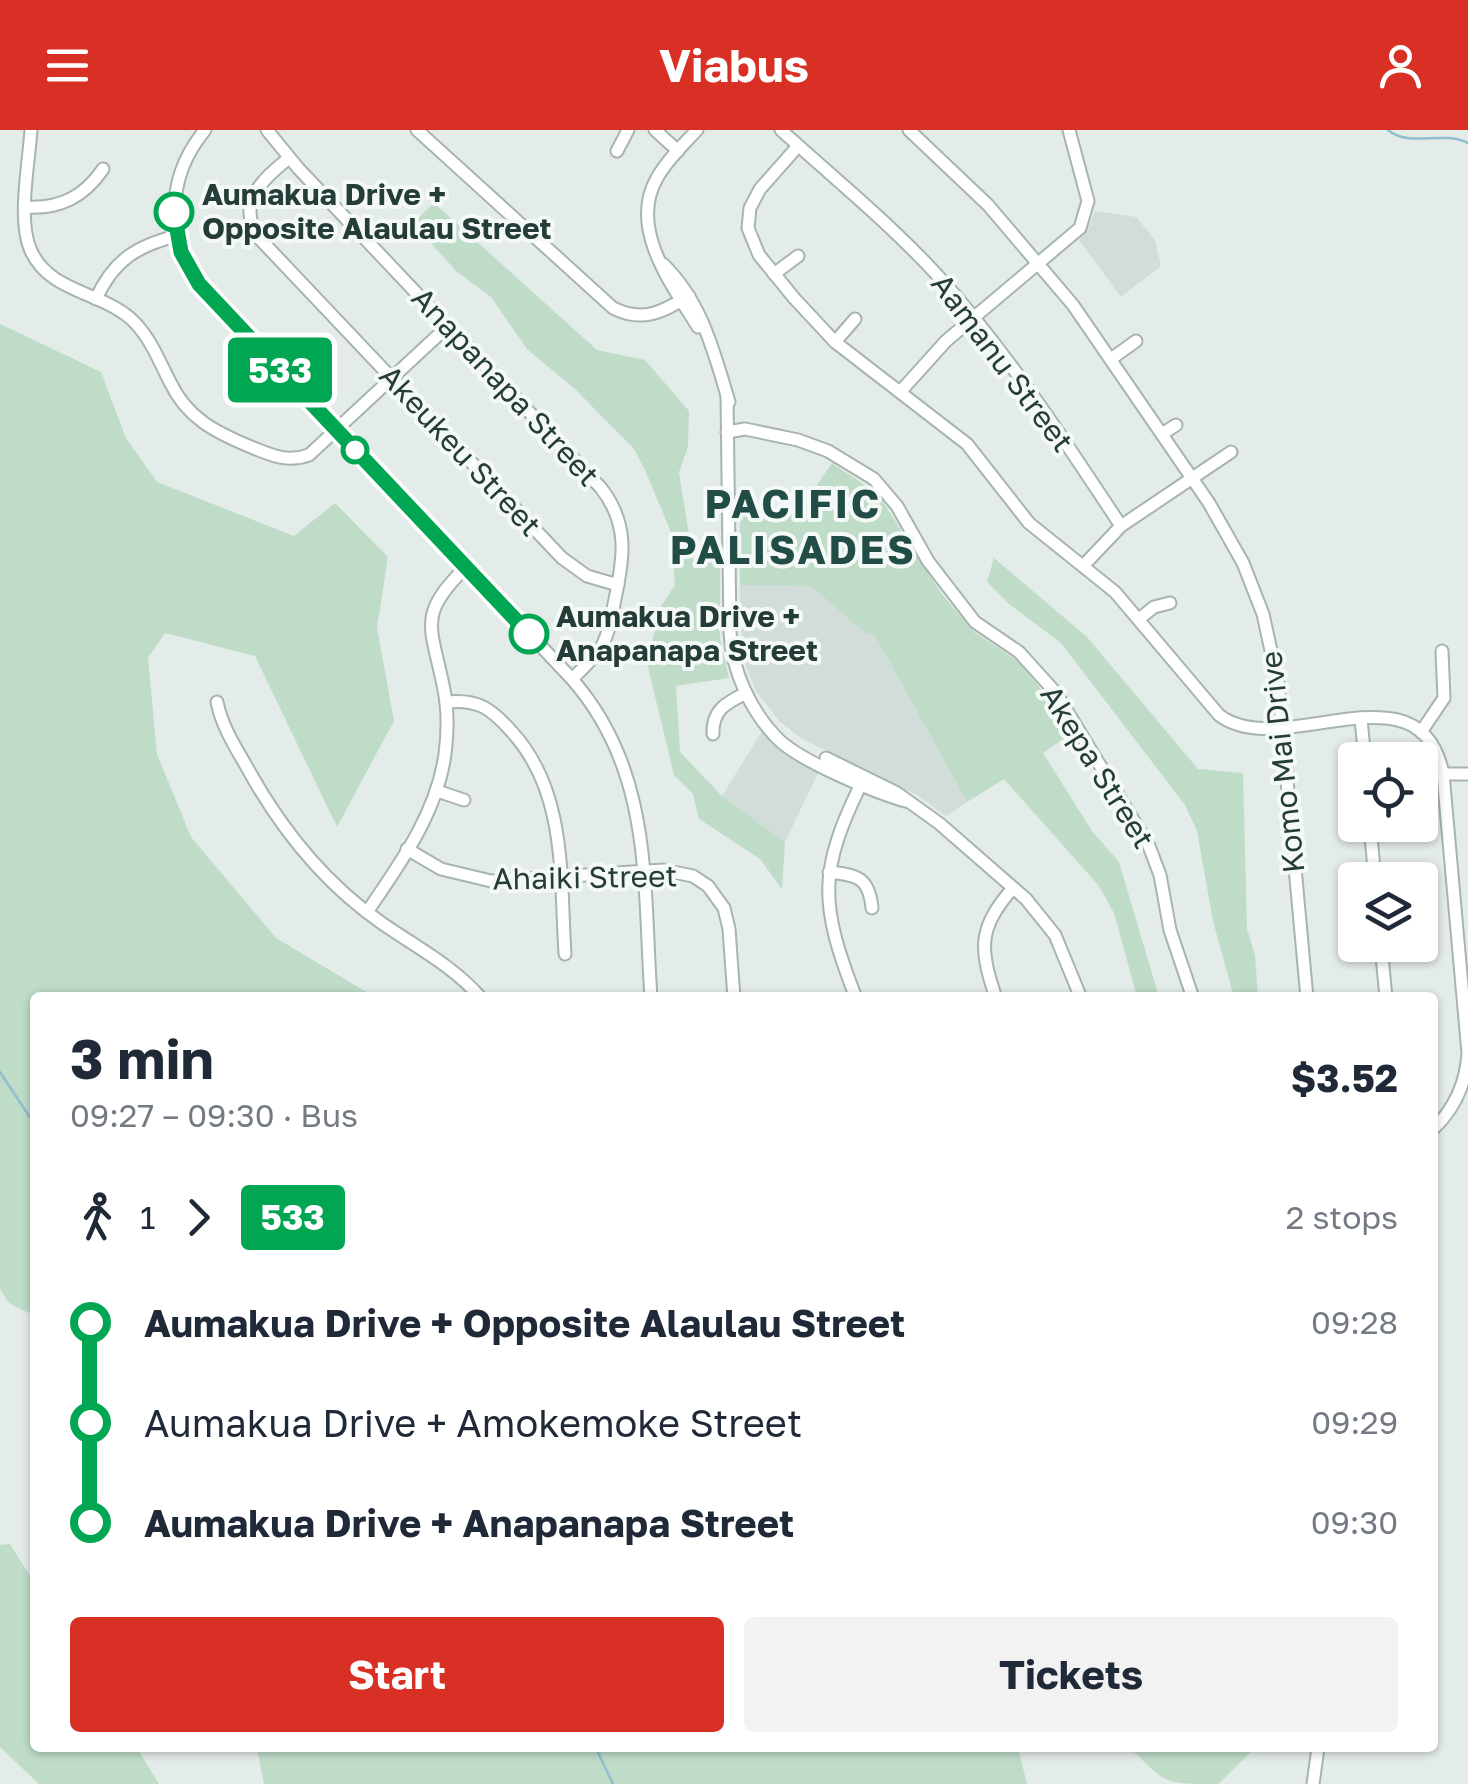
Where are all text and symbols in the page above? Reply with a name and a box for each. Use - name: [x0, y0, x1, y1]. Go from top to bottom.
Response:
- icon: menu: [40, 38, 95, 93]
- text: Viabus: [659, 38, 809, 92]
- icon: person: [1373, 38, 1428, 93]
- place label: Aumakua Drive + Opposite Alaulau Street: [202, 176, 552, 246]
- marker: Aumakua Drive + Opposite Alaulau Street: [155, 193, 193, 231]
- street label: Aamanu Street: [924, 266, 1081, 458]
- street label: Anapanapa Street: [405, 280, 607, 493]
- line badge: 533: [222, 338, 338, 402]
- text: 533: [248, 349, 312, 391]
- street label: Akeukeu Street: [372, 358, 549, 543]
- unlabelled marker: [342, 437, 368, 463]
- district label: PACIFIC PALISADES: [670, 479, 916, 573]
- place label: Aumakua Drive + Anapanapa Street: [556, 598, 818, 668]
- marker: Aumakua Drive + Anapanapa Street: [510, 615, 548, 653]
- street label: Komo Mai Drive: [1252, 649, 1312, 875]
- street label: Akepa Street: [1033, 678, 1162, 855]
- map controls: [1338, 742, 1438, 962]
- button: locate: [1338, 742, 1438, 842]
- street label: Ahaiki Street: [492, 857, 678, 897]
- button: layers: [1338, 862, 1438, 962]
- text: 3 min: [70, 1025, 214, 1091]
- text: $3.52: [1291, 1055, 1398, 1100]
- text: 09:27 – 09:30 · Bus: [70, 1096, 358, 1134]
- icon: walk: [70, 1190, 125, 1245]
- icon: forward: [171, 1190, 226, 1245]
- text: 533: [261, 1196, 325, 1238]
- text: 1: [140, 1198, 156, 1236]
- text: 2 stops: [1286, 1198, 1398, 1236]
- text: Aumakua Drive + Opposite Alaulau Street: [144, 1300, 905, 1345]
- text: 09:28: [1311, 1303, 1398, 1341]
- text: Aumakua Drive + Amokemoke Street: [144, 1400, 802, 1445]
- text: 09:29: [1311, 1403, 1398, 1441]
- text: Aumakua Drive + Anapanapa Street: [144, 1500, 794, 1545]
- text: 09:30: [1311, 1503, 1398, 1541]
- button: Start: [70, 1617, 724, 1732]
- button: Tickets: [744, 1617, 1398, 1732]

